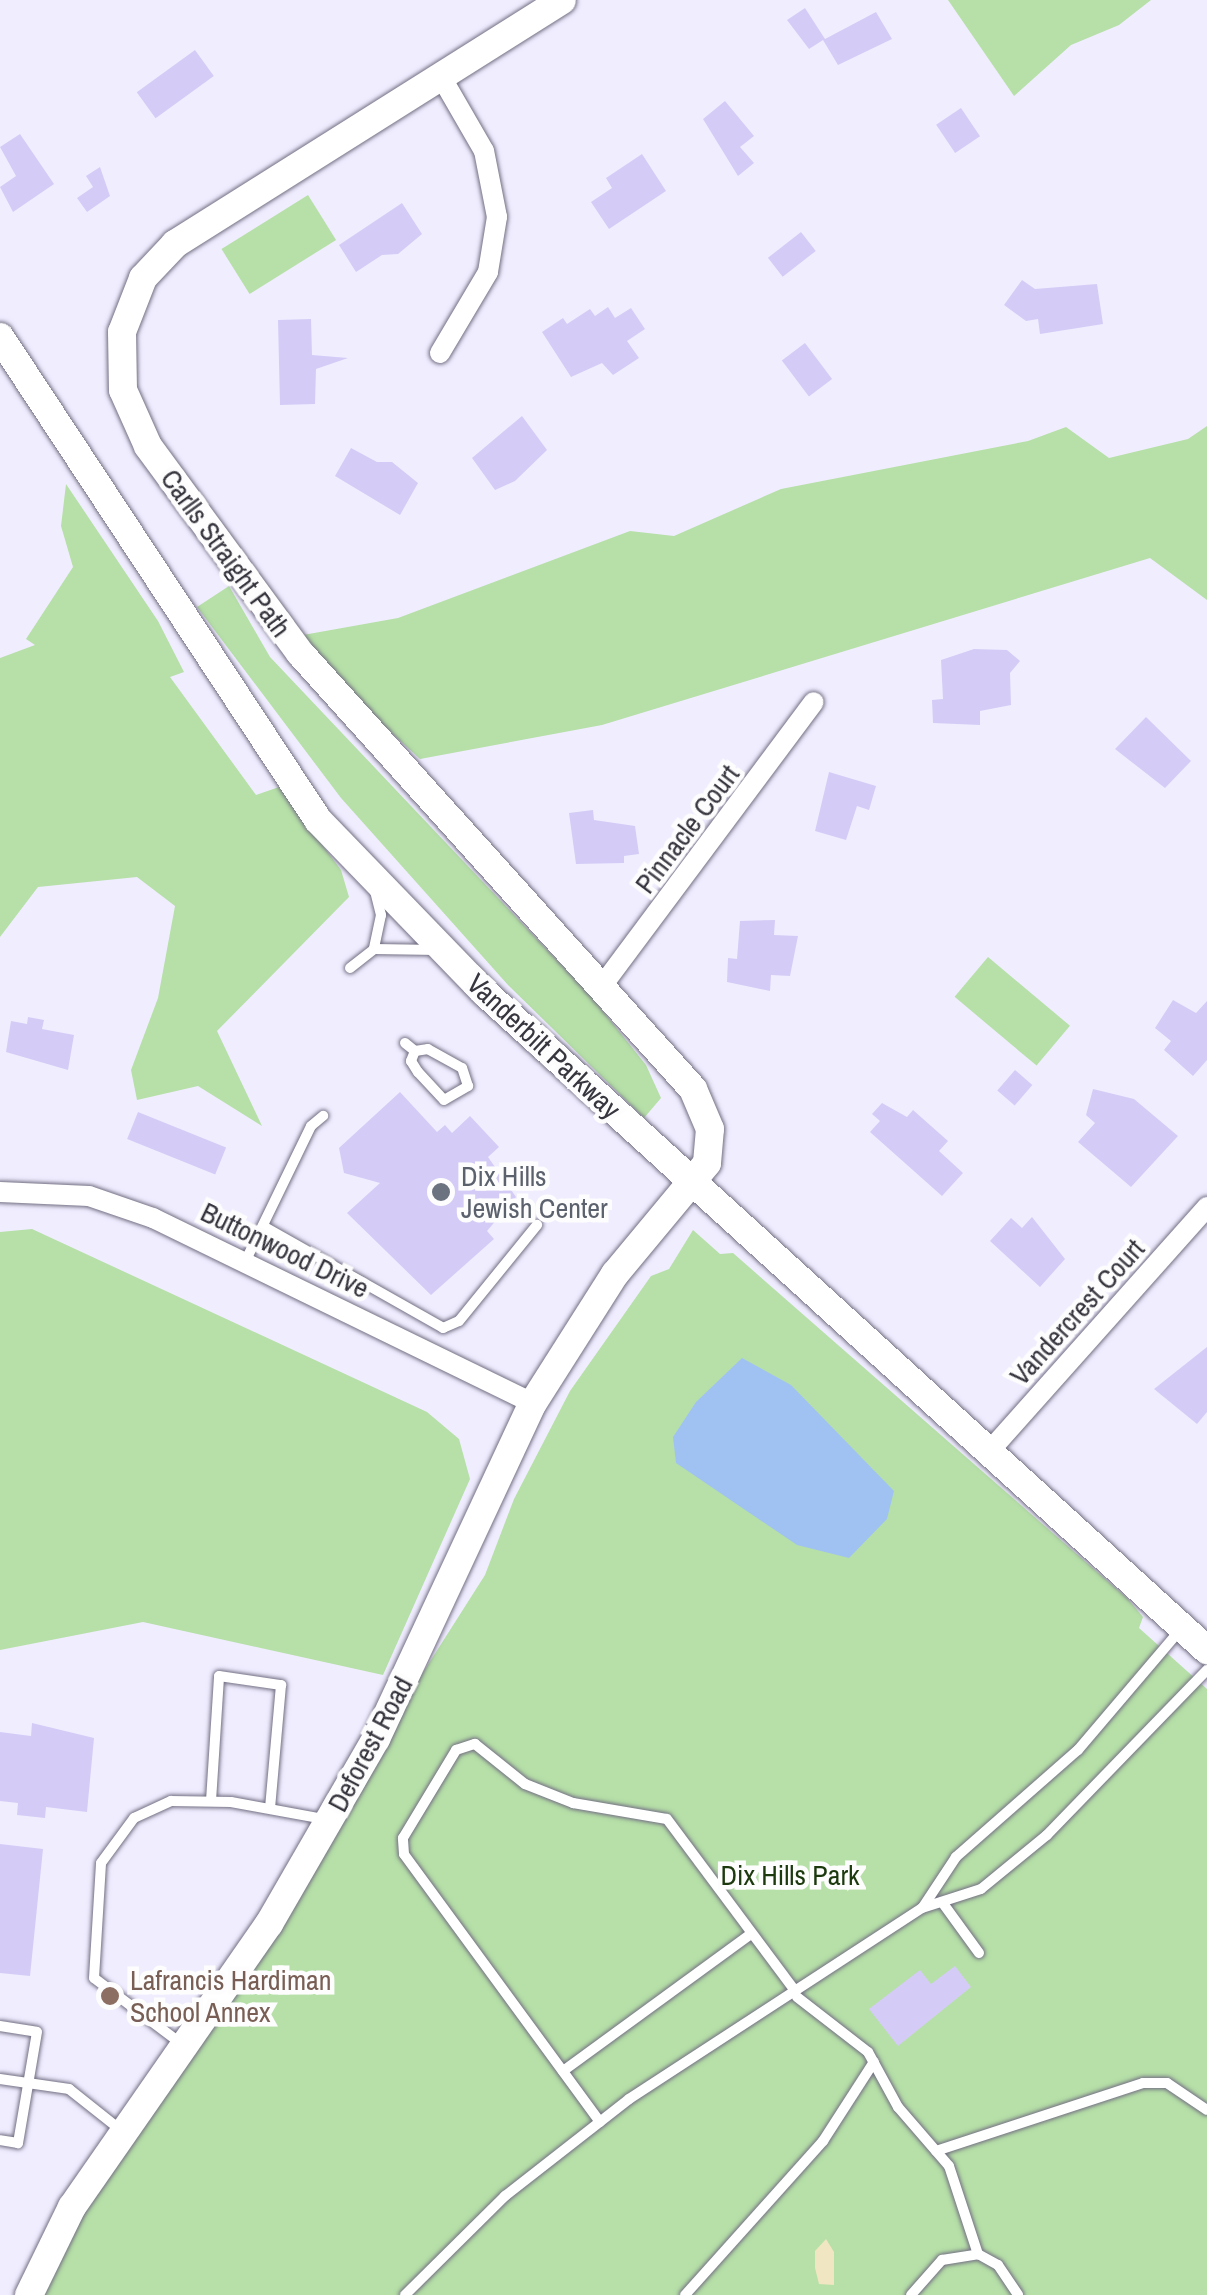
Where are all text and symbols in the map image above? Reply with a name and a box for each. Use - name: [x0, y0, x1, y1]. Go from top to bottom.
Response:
- street label: Carlls Straight Path: [154, 463, 298, 643]
- street label: Pinnacle Court: [628, 758, 746, 900]
- street label: Vanderbilt Parkway: [460, 966, 628, 1126]
- place label: Dix Hills Jewish Center: [461, 1159, 608, 1225]
- marker: Dix Hills Jewish Center: [430, 1181, 452, 1203]
- street label: Buttonwood Drive: [196, 1195, 374, 1305]
- street label: Vandercrest Court: [1003, 1232, 1151, 1392]
- street label: Deforest Road: [320, 1671, 420, 1817]
- park label: Dix Hills Park: [720, 1858, 860, 1892]
- place label: Lafrancis Hardiman School Annex: [130, 1963, 332, 2029]
- marker: Lafrancis Hardiman School Annex: [99, 1985, 121, 2007]

